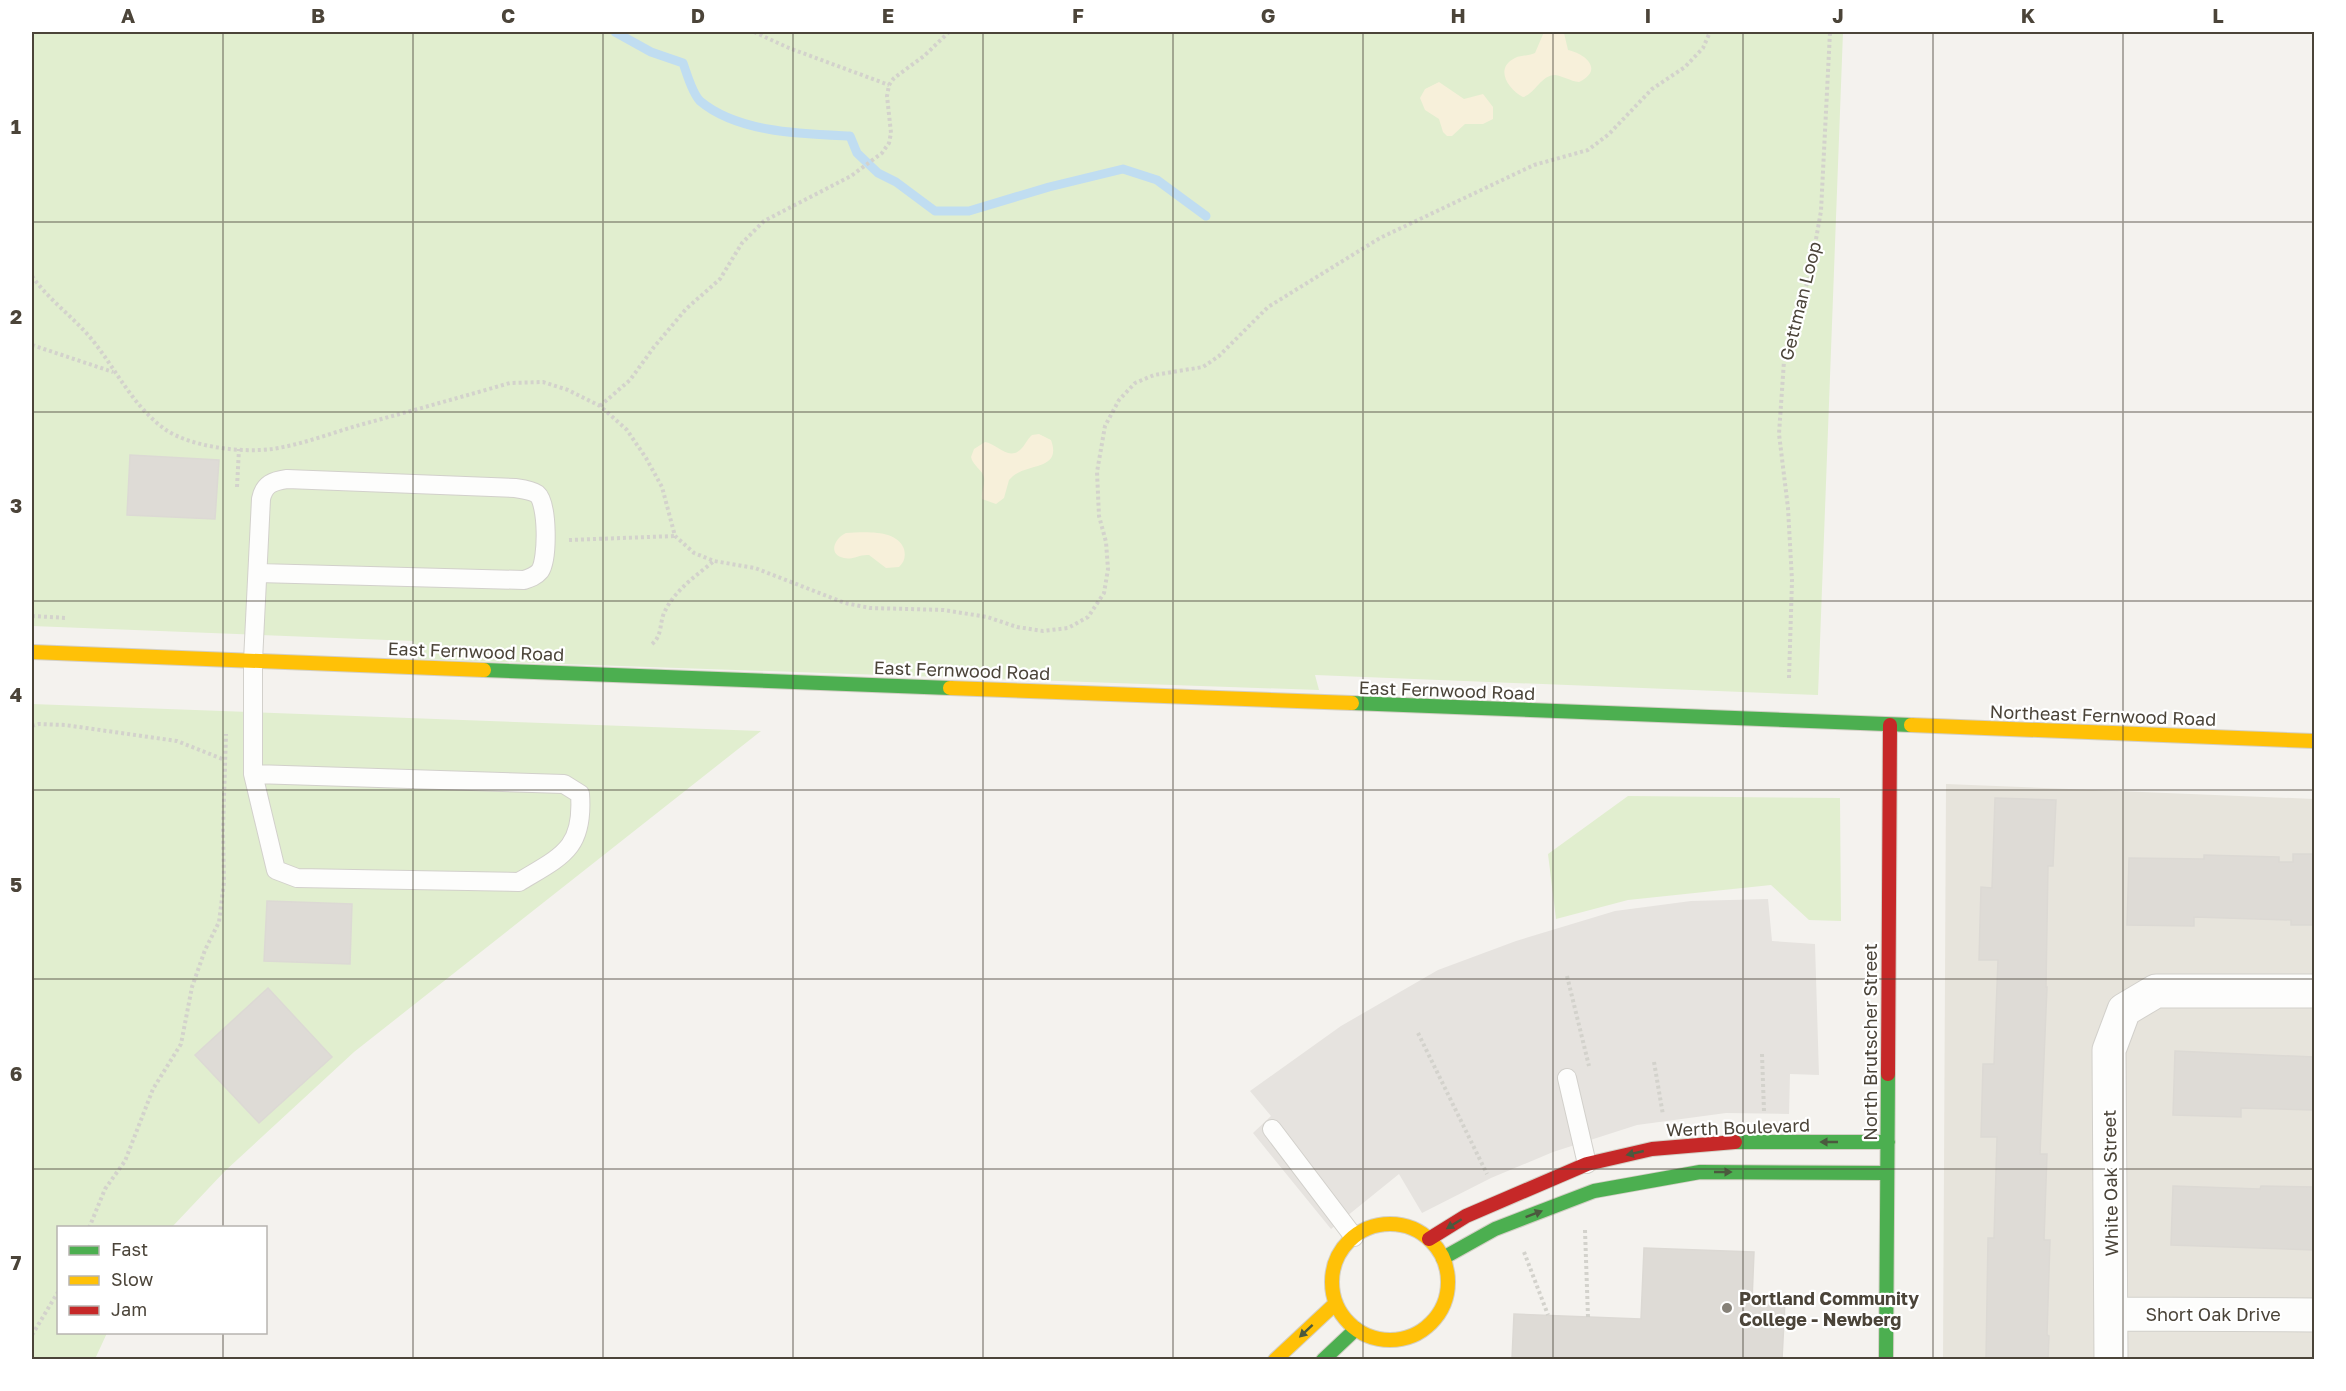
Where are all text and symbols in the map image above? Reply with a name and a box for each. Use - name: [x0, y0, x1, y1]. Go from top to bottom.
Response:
- text: A: [121, 3, 135, 27]
- text: B: [311, 3, 325, 27]
- text: C: [501, 3, 515, 27]
- text: D: [691, 3, 705, 27]
- text: E: [882, 3, 894, 27]
- text: F: [1072, 3, 1084, 27]
- text: G: [1261, 3, 1275, 27]
- text: H: [1450, 3, 1466, 27]
- text: I: [1645, 3, 1651, 27]
- text: J: [1832, 3, 1844, 27]
- text: K: [2021, 3, 2036, 27]
- text: L: [2212, 3, 2224, 27]
- text: 1: [11, 114, 21, 138]
- street label: Gettman Loop: [1775, 239, 1825, 363]
- text: 2: [10, 304, 22, 328]
- text: 3: [10, 493, 22, 517]
- street label: East Fernwood Road: [387, 637, 565, 665]
- street label: East Fernwood Road: [873, 656, 1051, 684]
- street label: East Fernwood Road: [1358, 676, 1536, 704]
- text: 4: [10, 682, 22, 706]
- street label: Northeast Fernwood Road: [1989, 700, 2217, 730]
- text: 5: [10, 872, 22, 896]
- street label: North Brutscher Street: [1859, 943, 1881, 1141]
- text: 6: [10, 1061, 22, 1085]
- street label: White Oak Street: [2098, 1109, 2122, 1257]
- street label: Werth Boulevard: [1666, 1113, 1810, 1141]
- one-way arrow: [1820, 1137, 1839, 1147]
- one-way arrow: [1626, 1148, 1644, 1158]
- one-way arrow: [1713, 1167, 1732, 1177]
- one-way arrow: [1525, 1209, 1543, 1219]
- one-way arrow: [1446, 1218, 1462, 1229]
- legend: [57, 1226, 267, 1334]
- text: Fast: [111, 1238, 148, 1260]
- text: 7: [11, 1250, 22, 1274]
- text: Slow: [111, 1268, 154, 1290]
- place label: Portland Community College - Newberg: [1739, 1287, 1919, 1330]
- text: Jam: [111, 1298, 147, 1320]
- marker: Portland Community College - Newberg: [1720, 1301, 1734, 1315]
- street label: Short Oak Drive: [2145, 1303, 2281, 1325]
- one-way arrow: [1299, 1324, 1313, 1338]

